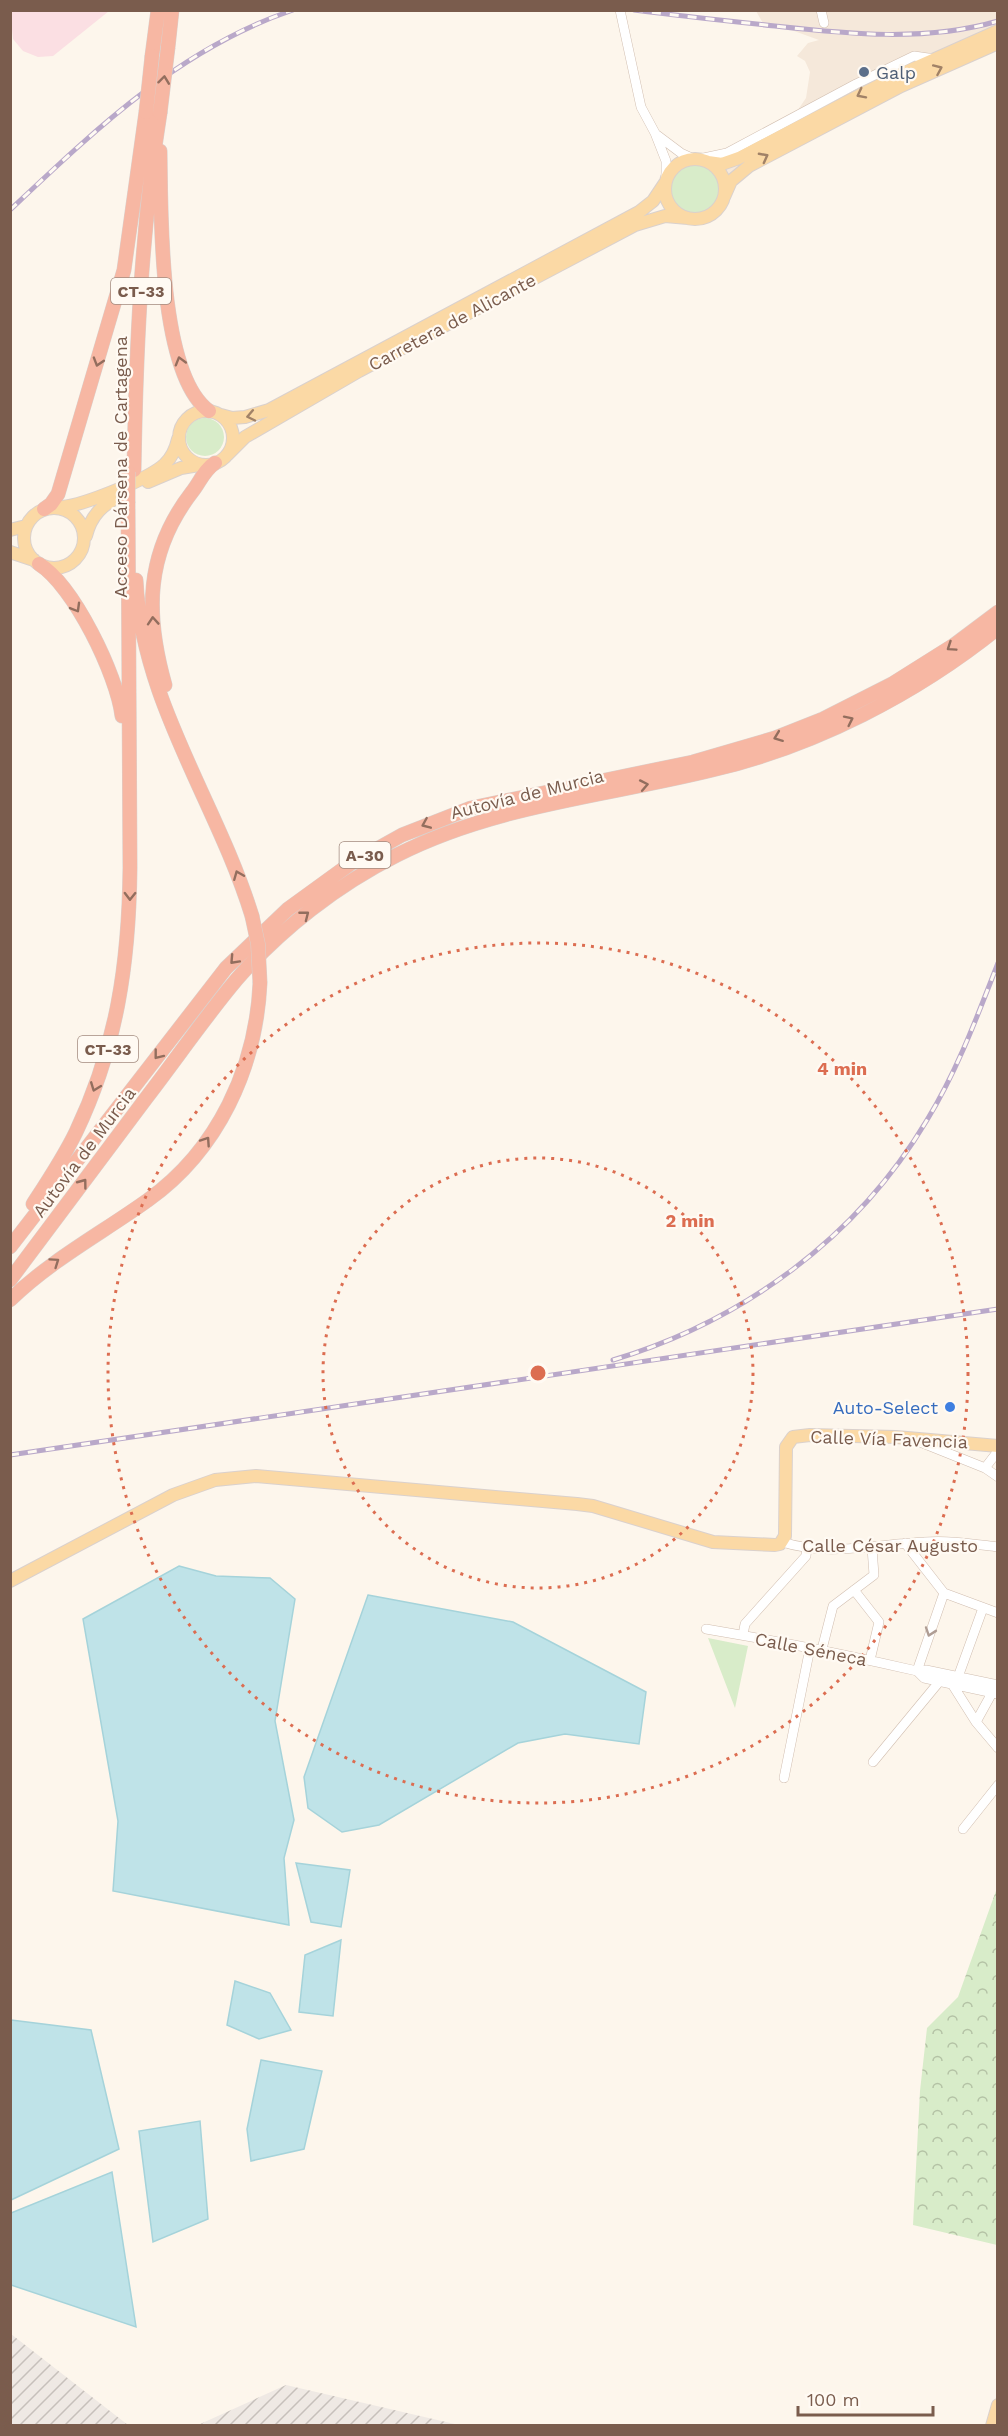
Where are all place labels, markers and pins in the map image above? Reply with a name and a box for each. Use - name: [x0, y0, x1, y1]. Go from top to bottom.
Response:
- place label: Galp: [876, 62, 916, 83]
- marker: Galp: [857, 65, 871, 79]
- centre of rings: [528, 1363, 548, 1383]
- place label: Auto-Select: [833, 1397, 938, 1418]
- marker: Auto-Select: [943, 1400, 957, 1414]

